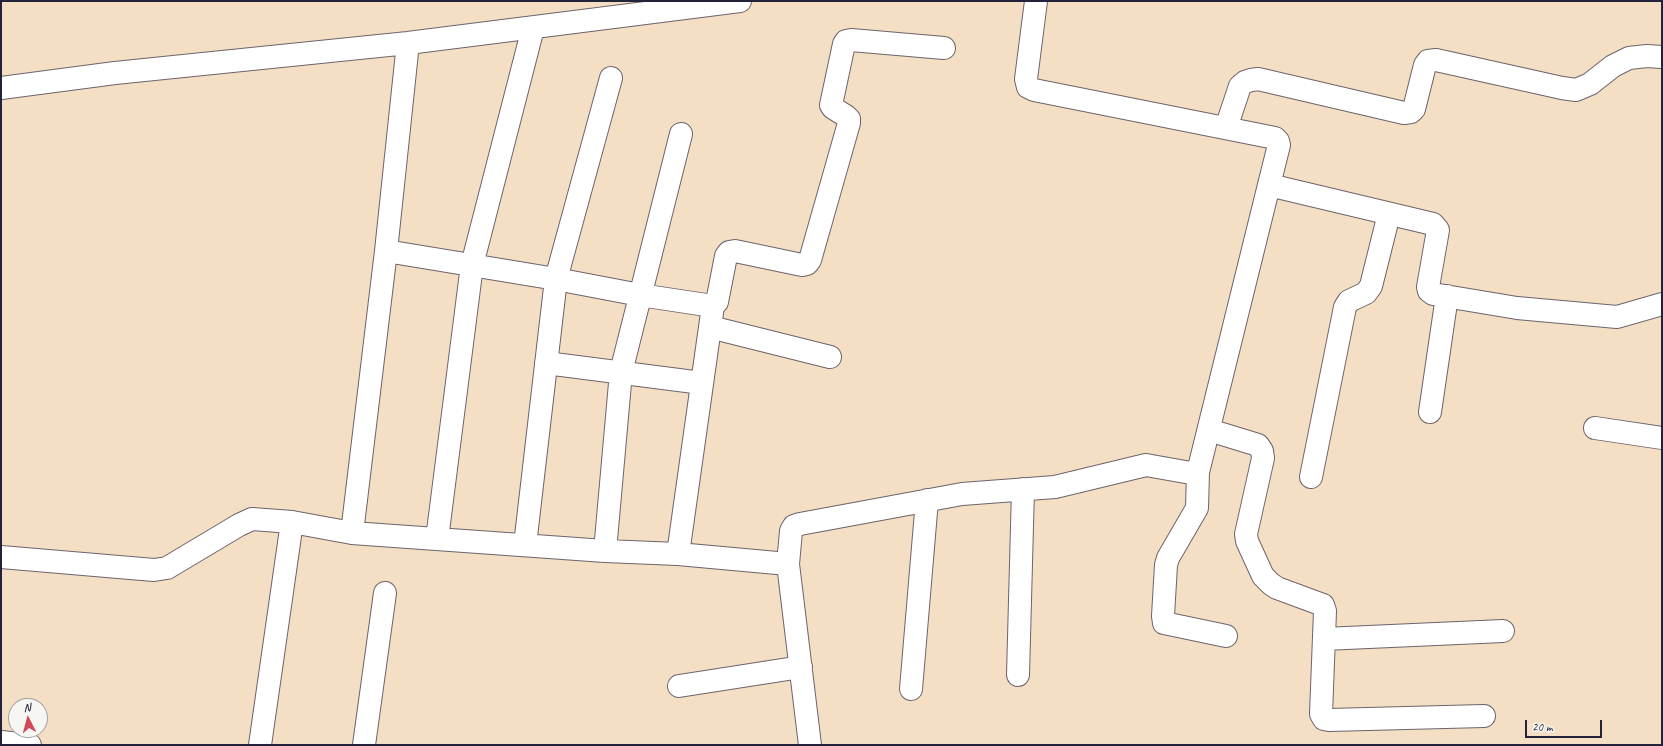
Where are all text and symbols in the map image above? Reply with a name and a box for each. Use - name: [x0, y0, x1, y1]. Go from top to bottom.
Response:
- north arrow: [8, 698, 48, 738]
- text: N: [23, 700, 31, 714]
- scale bar: [1527, 712, 1604, 738]
- text: 20 m: [1532, 719, 1552, 735]

